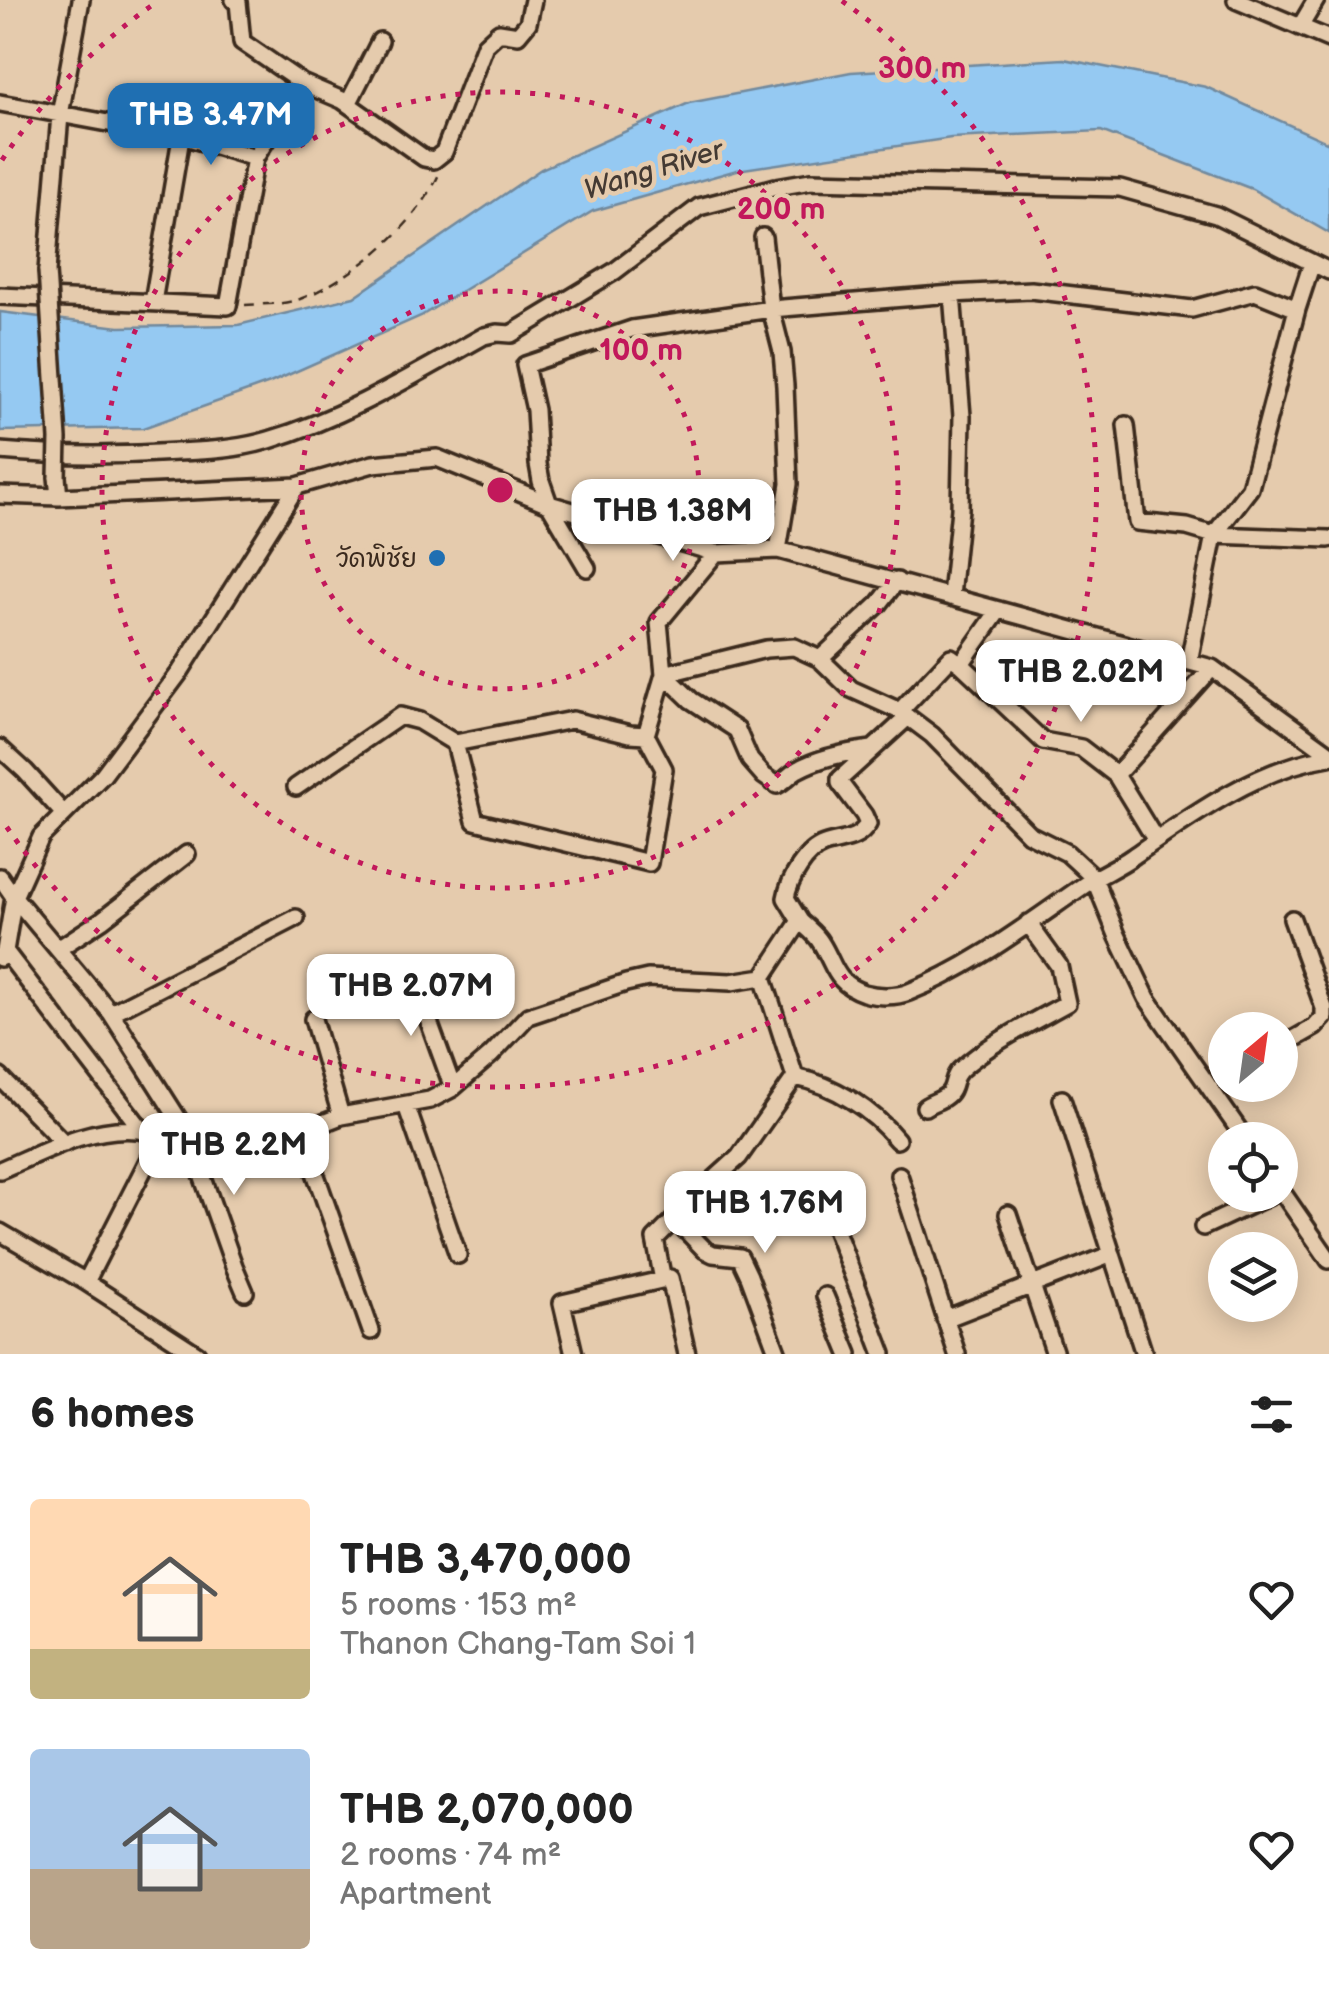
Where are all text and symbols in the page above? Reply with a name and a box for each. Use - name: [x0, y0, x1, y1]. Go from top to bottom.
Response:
- text: 300 m: [878, 51, 966, 87]
- pin: THB 3.47M: [97, 83, 325, 168]
- text: THB 3.47M: [130, 96, 292, 135]
- water label: Wang River: [580, 133, 729, 207]
- text: 200 m: [737, 192, 825, 228]
- text: 100 m: [599, 333, 683, 369]
- centre of rings: [482, 472, 518, 508]
- pin: THB 1.38M: [559, 479, 787, 564]
- text: THB 1.38M: [593, 492, 753, 531]
- place label: วัดพิชัย: [336, 543, 417, 575]
- marker: วัดพิชัย: [426, 547, 448, 569]
- pin: THB 2.02M: [967, 640, 1195, 725]
- text: THB 2.02M: [998, 653, 1164, 692]
- pin: THB 2.07M: [297, 954, 525, 1039]
- text: THB 2.07M: [329, 967, 493, 1006]
- north arrow: [1208, 1012, 1298, 1102]
- map controls: [1208, 1012, 1298, 1322]
- pin: THB 2.2M: [131, 1113, 337, 1198]
- button: locate: [1208, 1122, 1298, 1212]
- text: THB 2.2M: [161, 1126, 307, 1165]
- pin: THB 1.76M: [651, 1171, 879, 1256]
- text: THB 1.76M: [686, 1184, 844, 1223]
- button: layers: [1208, 1232, 1298, 1322]
- icon: filters: [1244, 1387, 1299, 1442]
- text: 6 homes: [30, 1389, 194, 1440]
- text: THB 3,470,000: [340, 1535, 632, 1586]
- icon: home: [110, 1539, 230, 1659]
- icon: heart: [1244, 1572, 1299, 1627]
- text: 5 rooms · 153 m²: [340, 1586, 577, 1625]
- text: Thanon Chang-Tam Soi 1: [340, 1625, 696, 1664]
- text: THB 2,070,000: [340, 1785, 634, 1836]
- icon: home: [110, 1789, 230, 1909]
- icon: heart: [1244, 1822, 1299, 1877]
- text: 2 rooms · 74 m²: [340, 1836, 561, 1875]
- text: Apartment: [340, 1875, 491, 1914]

